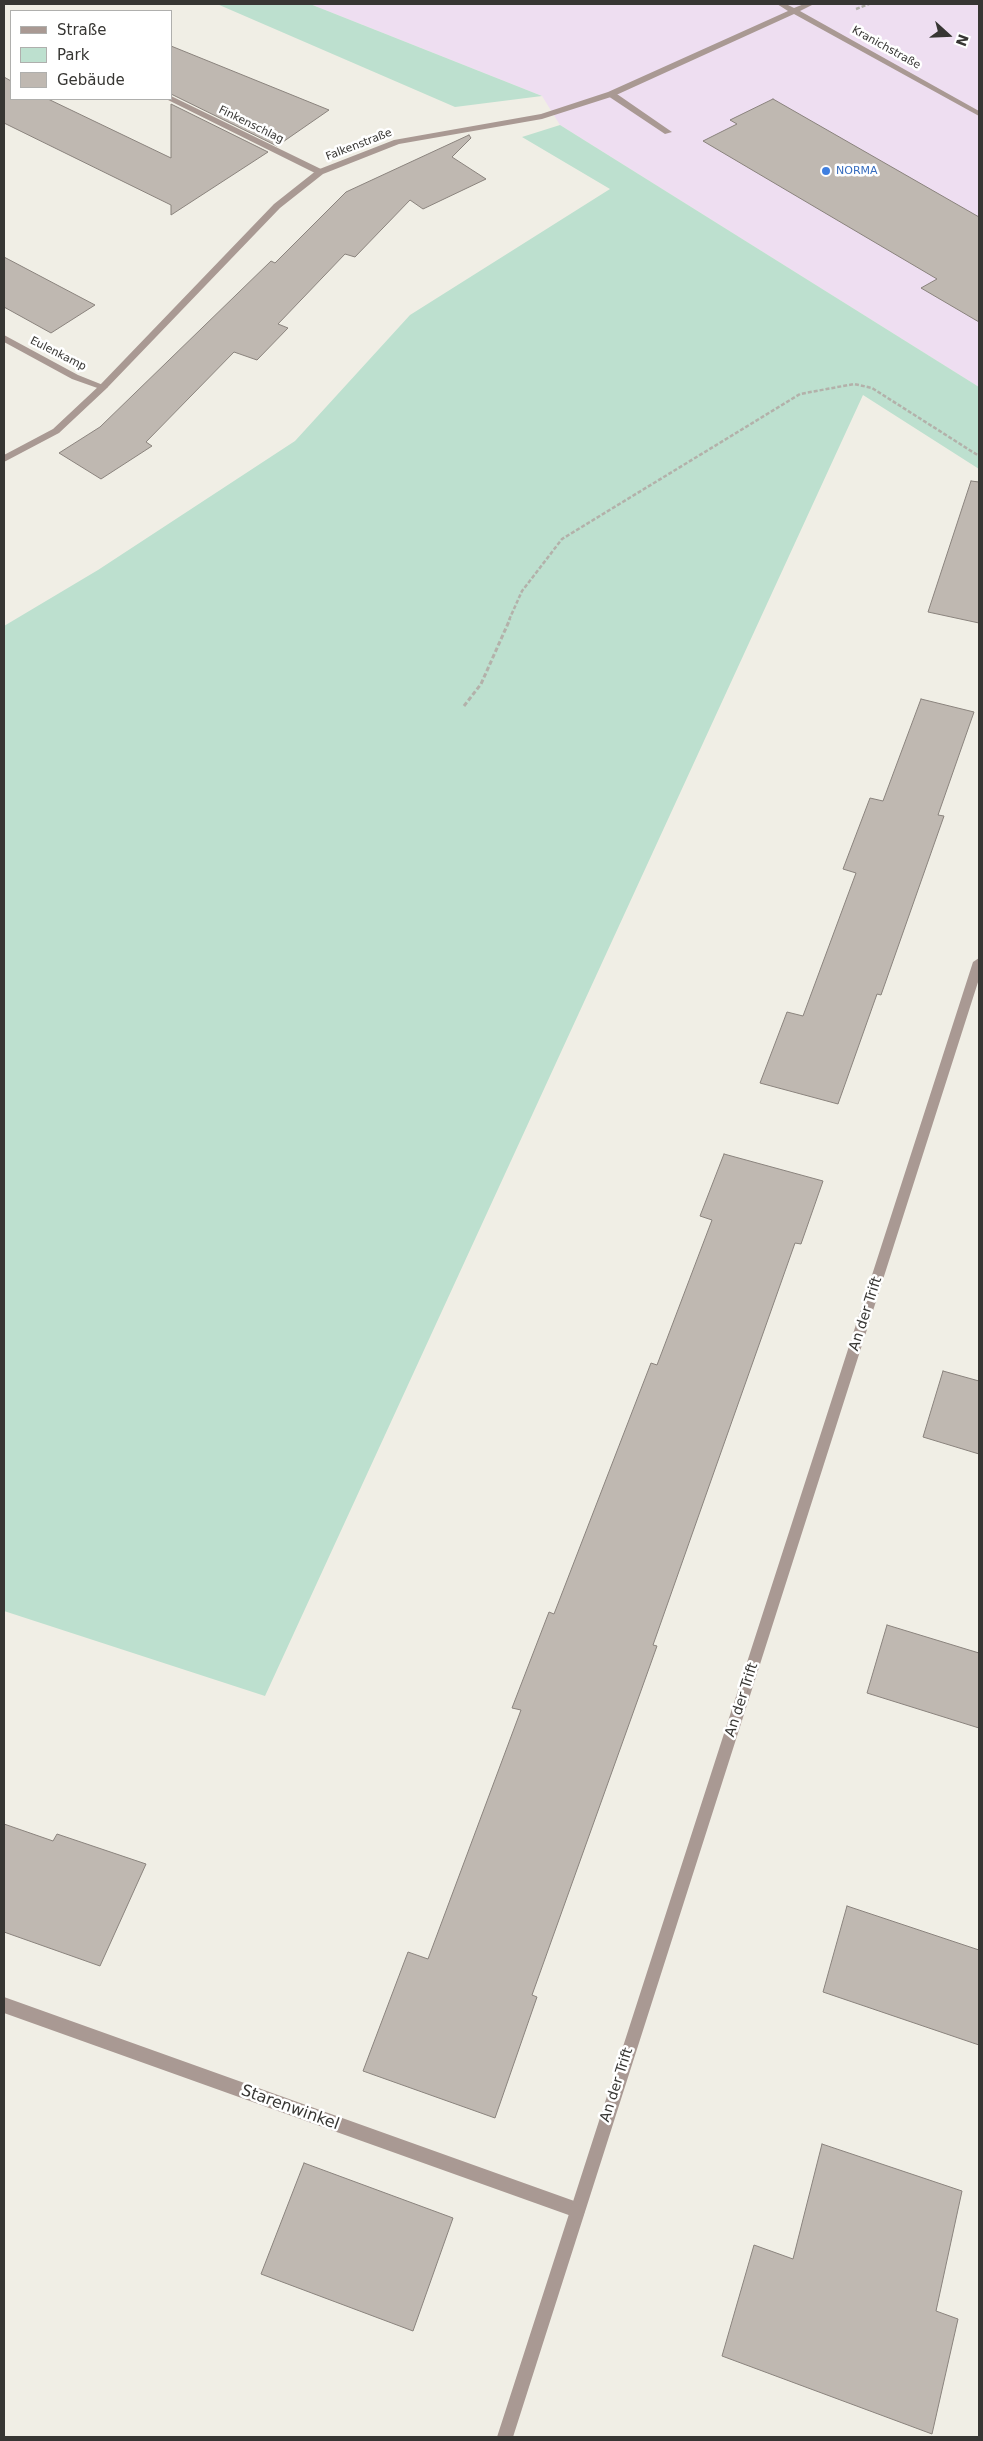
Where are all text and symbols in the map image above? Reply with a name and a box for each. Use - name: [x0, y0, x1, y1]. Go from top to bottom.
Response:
- legend: [10, 10, 172, 100]
- north arrow: [923, 10, 973, 60]
- text: Straße: [57, 21, 106, 39]
- street label: Kranichstraße: [849, 24, 923, 72]
- text: N: [953, 32, 972, 48]
- text: Park: [57, 46, 89, 64]
- text: Gebäude: [57, 71, 125, 89]
- street label: Finkenschlag: [216, 104, 286, 146]
- street label: Falkenstraße: [324, 126, 394, 164]
- place label: NORMA: [836, 164, 878, 178]
- marker: NORMA: [820, 165, 832, 177]
- street label: Eulenkamp: [28, 334, 88, 374]
- street label: An der Trift: [846, 1275, 886, 1353]
- street label: An der Trift: [722, 1661, 762, 1739]
- street label: An der Trift: [597, 2046, 637, 2124]
- street label: Starenwinkel: [238, 2081, 342, 2135]

